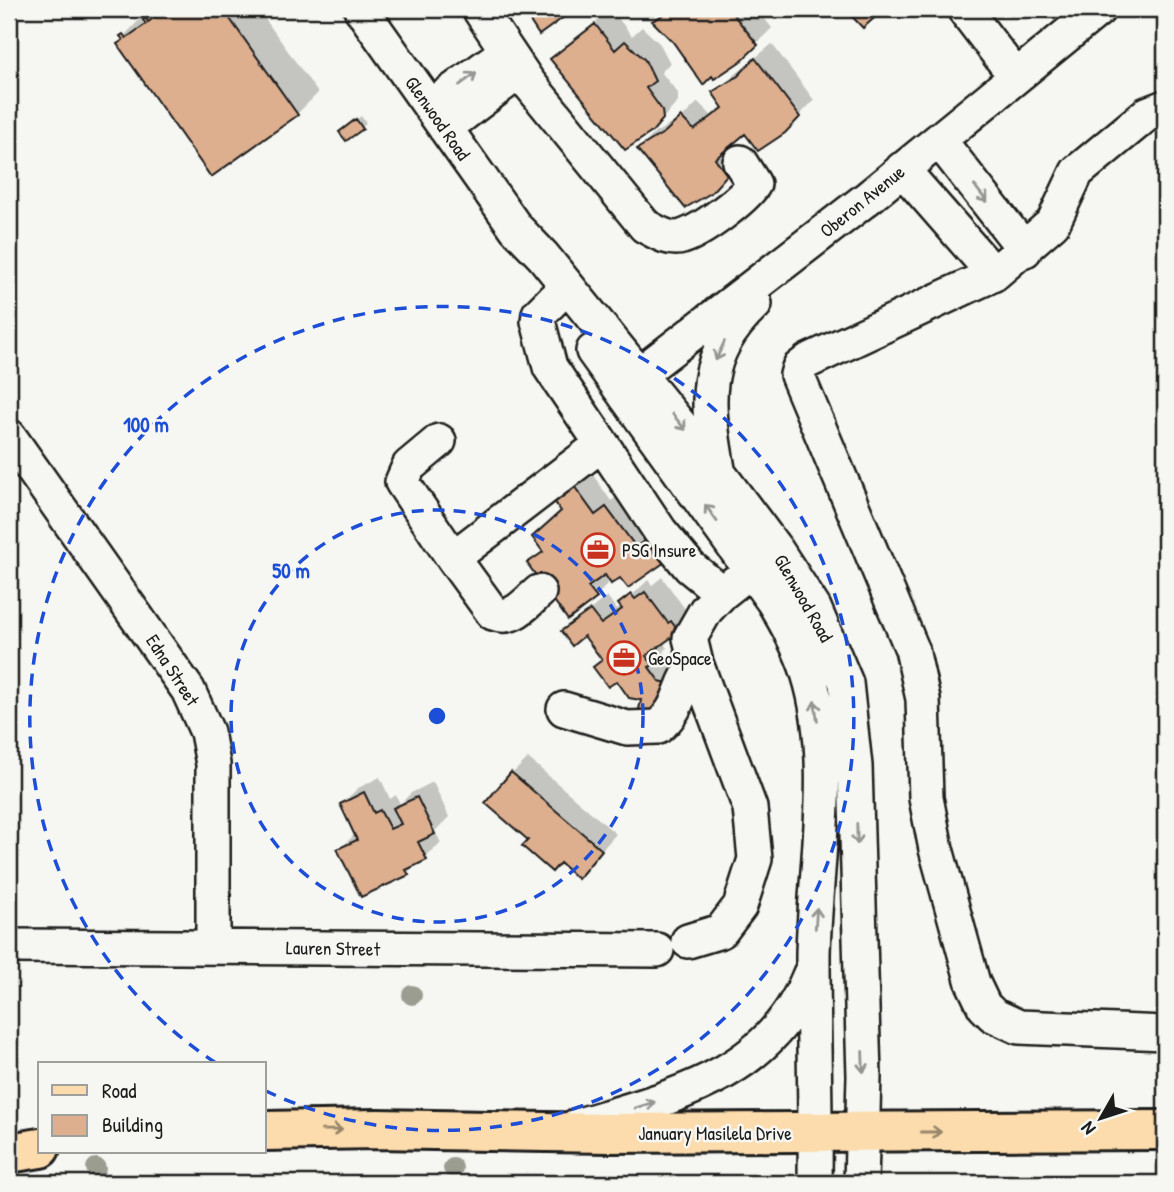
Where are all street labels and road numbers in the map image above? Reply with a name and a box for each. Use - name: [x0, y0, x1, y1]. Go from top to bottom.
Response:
- street label: Glenwood Road: [399, 71, 477, 166]
- street label: Oberon Avenue: [814, 159, 910, 243]
- street label: Glenwood Road: [768, 549, 840, 647]
- street label: Edna Street: [140, 629, 206, 711]
- street label: Lauren Street: [286, 934, 381, 962]
- street label: January Masilela Drive: [638, 1120, 792, 1146]

